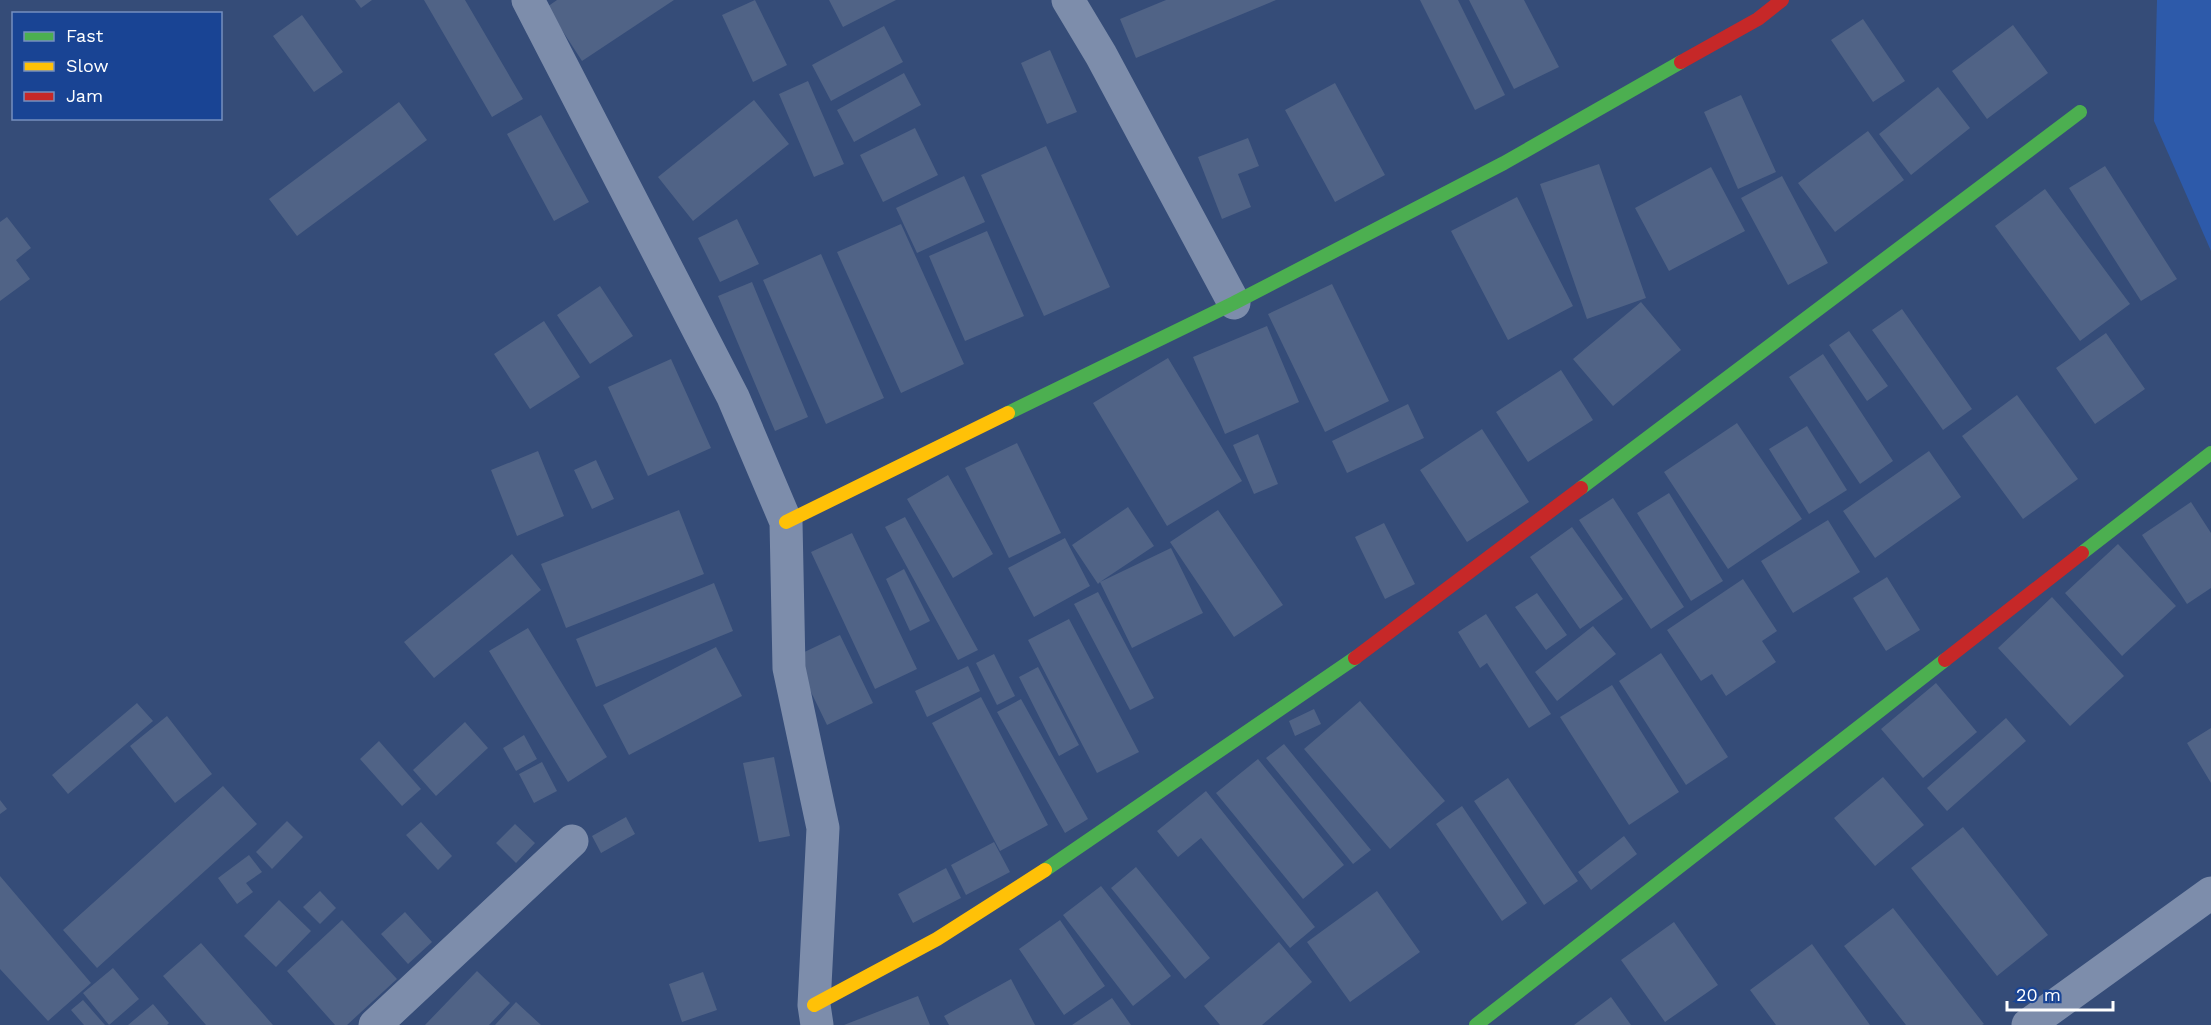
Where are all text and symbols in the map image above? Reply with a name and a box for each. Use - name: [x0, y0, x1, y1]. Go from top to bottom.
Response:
- legend: [12, 12, 222, 120]
- text: Fast: [66, 25, 104, 46]
- text: Slow: [66, 55, 109, 76]
- text: Jam: [66, 85, 103, 106]
- scale bar: [2007, 974, 2114, 1012]
- text: 20 m: [2016, 984, 2061, 1005]

